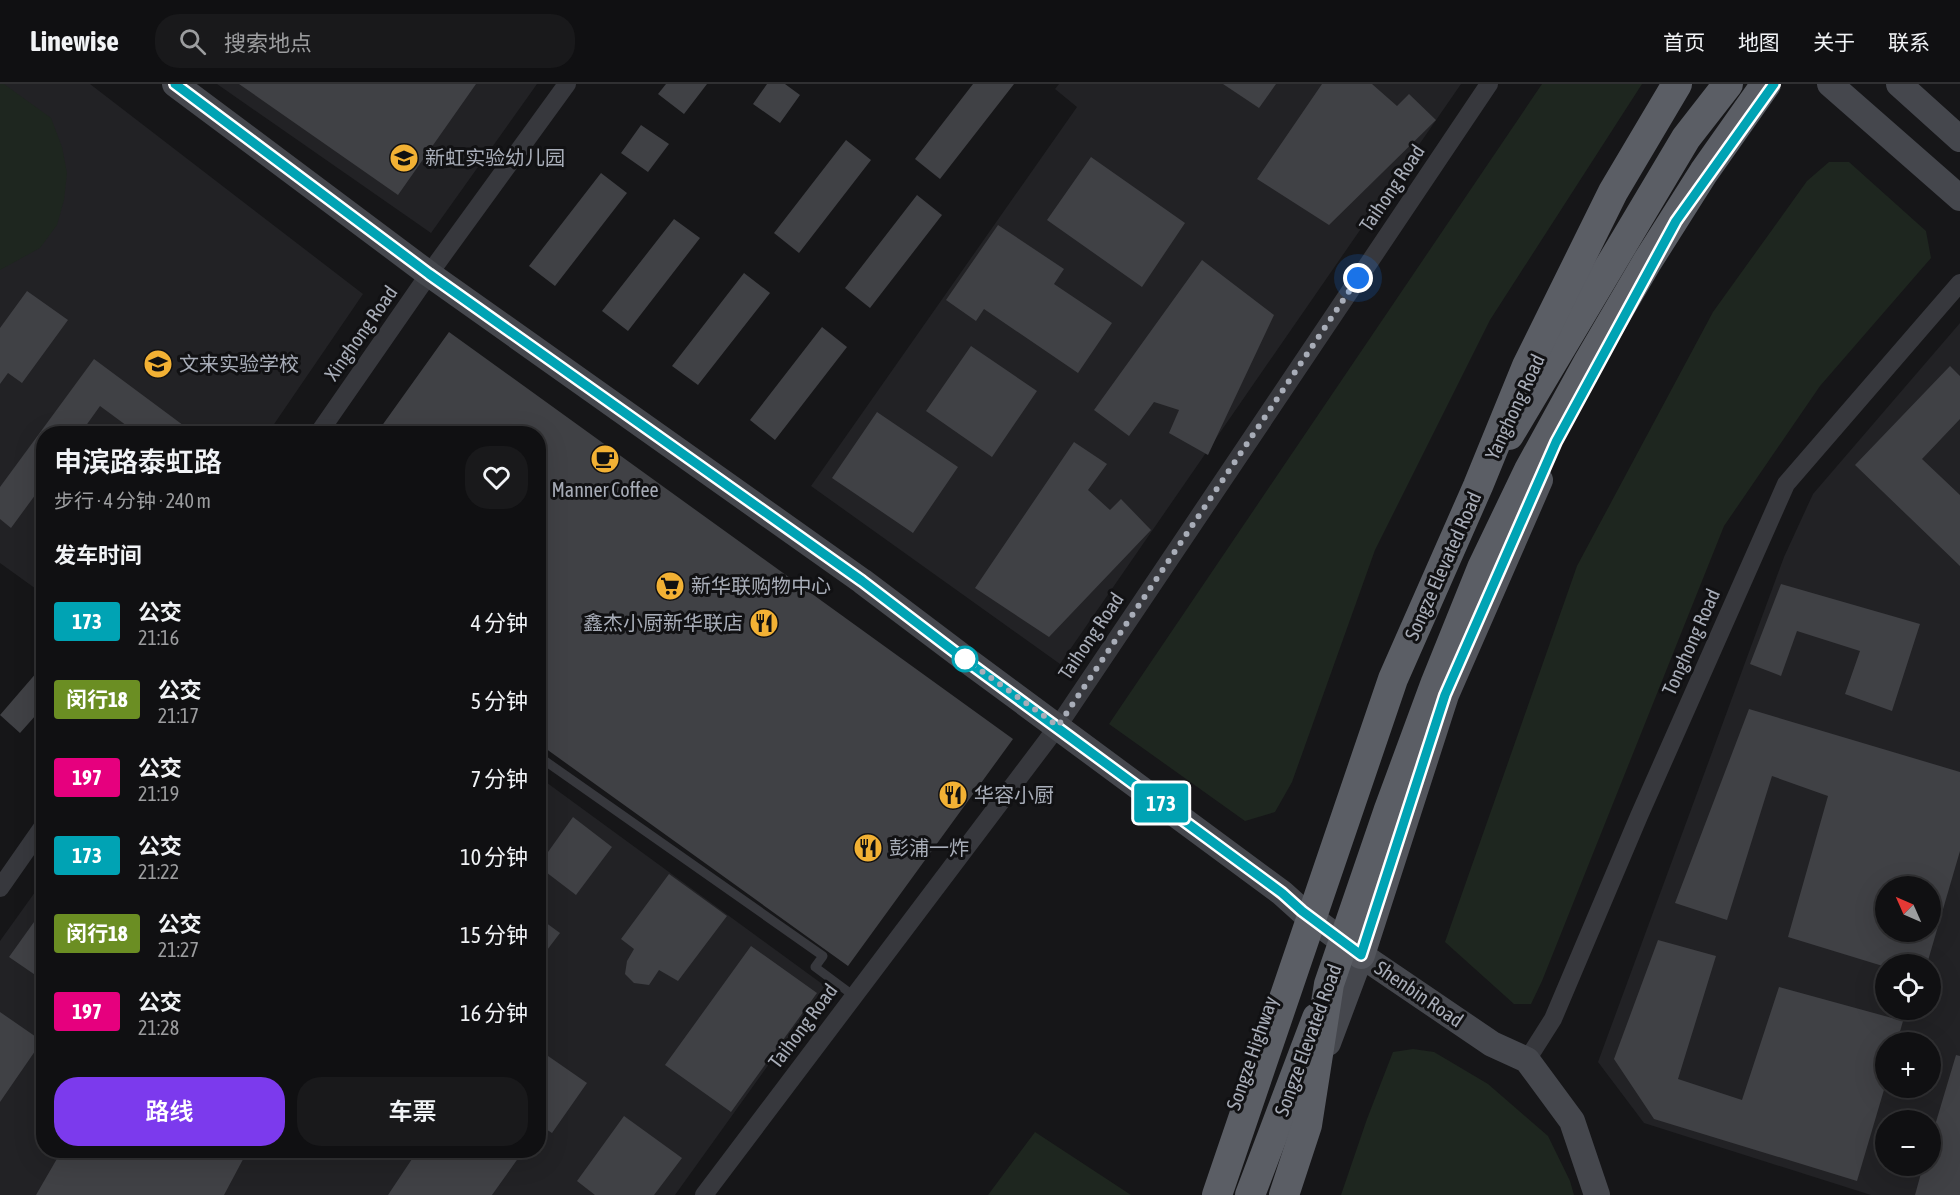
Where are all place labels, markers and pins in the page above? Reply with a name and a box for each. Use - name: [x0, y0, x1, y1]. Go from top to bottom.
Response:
- school or university icon: 新虹实验幼儿园: [388, 142, 420, 174]
- place label: 新虹实验幼儿园: [425, 146, 565, 169]
- school or university icon: 文来实验学校: [142, 348, 174, 380]
- place label: 文来实验学校: [179, 352, 299, 375]
- cafe icon: Manner Coffee: [589, 443, 621, 475]
- place label: Manner Coffee: [551, 478, 659, 501]
- supermarket icon: 新华联购物中心: [654, 570, 686, 602]
- place label: 新华联购物中心: [691, 574, 831, 597]
- restaurant icon: 鑫杰小厨新华联店: [748, 607, 780, 639]
- place label: 鑫杰小厨新华联店: [583, 611, 743, 634]
- unlabelled marker: [952, 646, 978, 672]
- restaurant icon: 华容小厨: [937, 779, 969, 811]
- place label: 华容小厨: [974, 783, 1054, 806]
- restaurant icon: 彭浦一炸: [852, 832, 884, 864]
- place label: 彭浦一炸: [889, 836, 969, 859]

